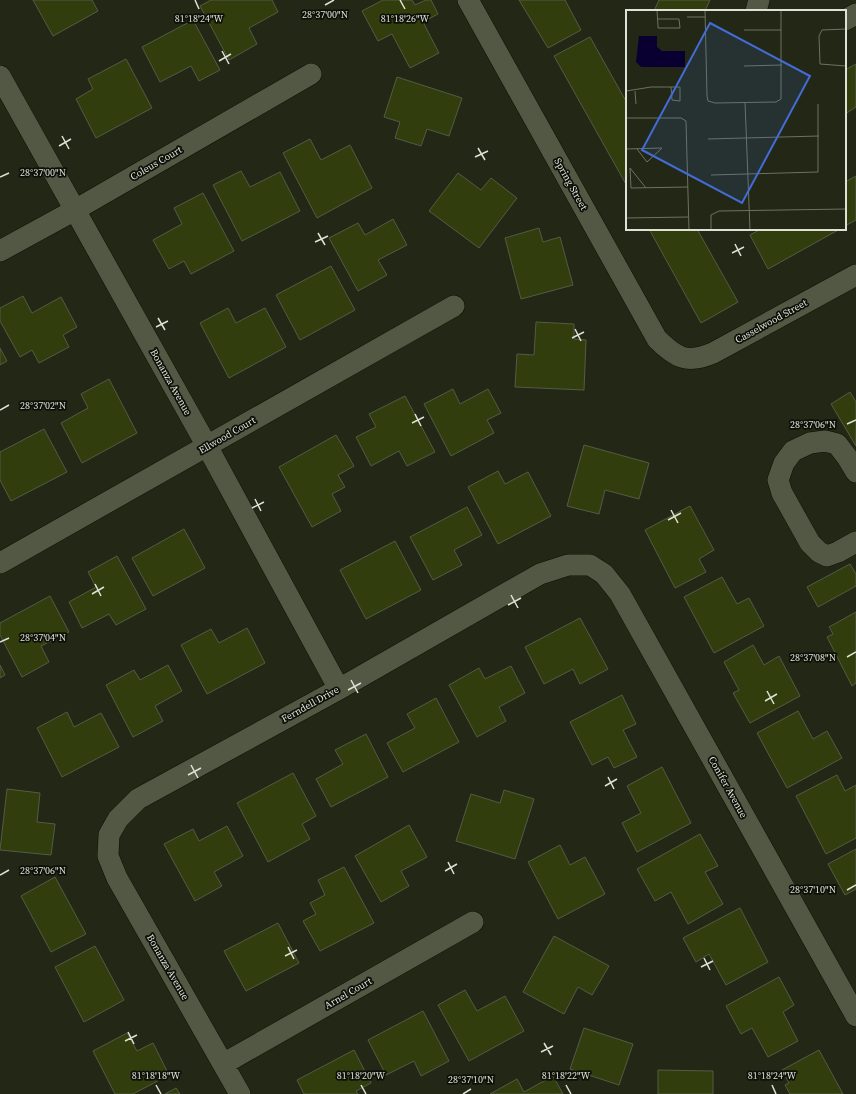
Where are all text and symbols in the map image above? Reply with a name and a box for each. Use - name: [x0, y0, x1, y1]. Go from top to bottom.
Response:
- text: 28°37'00"N: [302, 8, 348, 21]
- inset map: [626, 10, 846, 230]
- text: 81°18'24"W: [175, 12, 224, 25]
- text: 81°18'26"W: [381, 12, 430, 25]
- street label: Coleus Court: [128, 143, 185, 183]
- street label: Spring Street: [551, 156, 591, 213]
- text: 28°37'00"N: [20, 166, 66, 179]
- street label: Casselwood Street: [733, 296, 810, 346]
- street label: Bonanza Avenue: [147, 347, 195, 417]
- text: 28°37'02"N: [20, 399, 66, 412]
- street label: Ellwood Court: [196, 413, 258, 457]
- text: 28°37'06"N: [790, 418, 836, 431]
- text: 28°37'04"N: [20, 631, 66, 644]
- text: 28°37'08"N: [790, 651, 836, 664]
- street label: Ferndell Drive: [279, 683, 341, 725]
- street label: Conifer Avenue: [706, 754, 750, 820]
- text: 28°37'06"N: [20, 864, 66, 877]
- text: 28°37'10"N: [790, 883, 836, 896]
- street label: Bonanza Avenue: [144, 932, 192, 1002]
- street label: Arnel Court: [322, 974, 375, 1012]
- text: 81°18'18"W: [132, 1069, 181, 1082]
- text: 81°18'20"W: [337, 1069, 386, 1082]
- text: 81°18'22"W: [542, 1069, 591, 1082]
- text: 81°18'24"W: [748, 1069, 797, 1082]
- text: 28°37'10"N: [448, 1073, 494, 1086]

